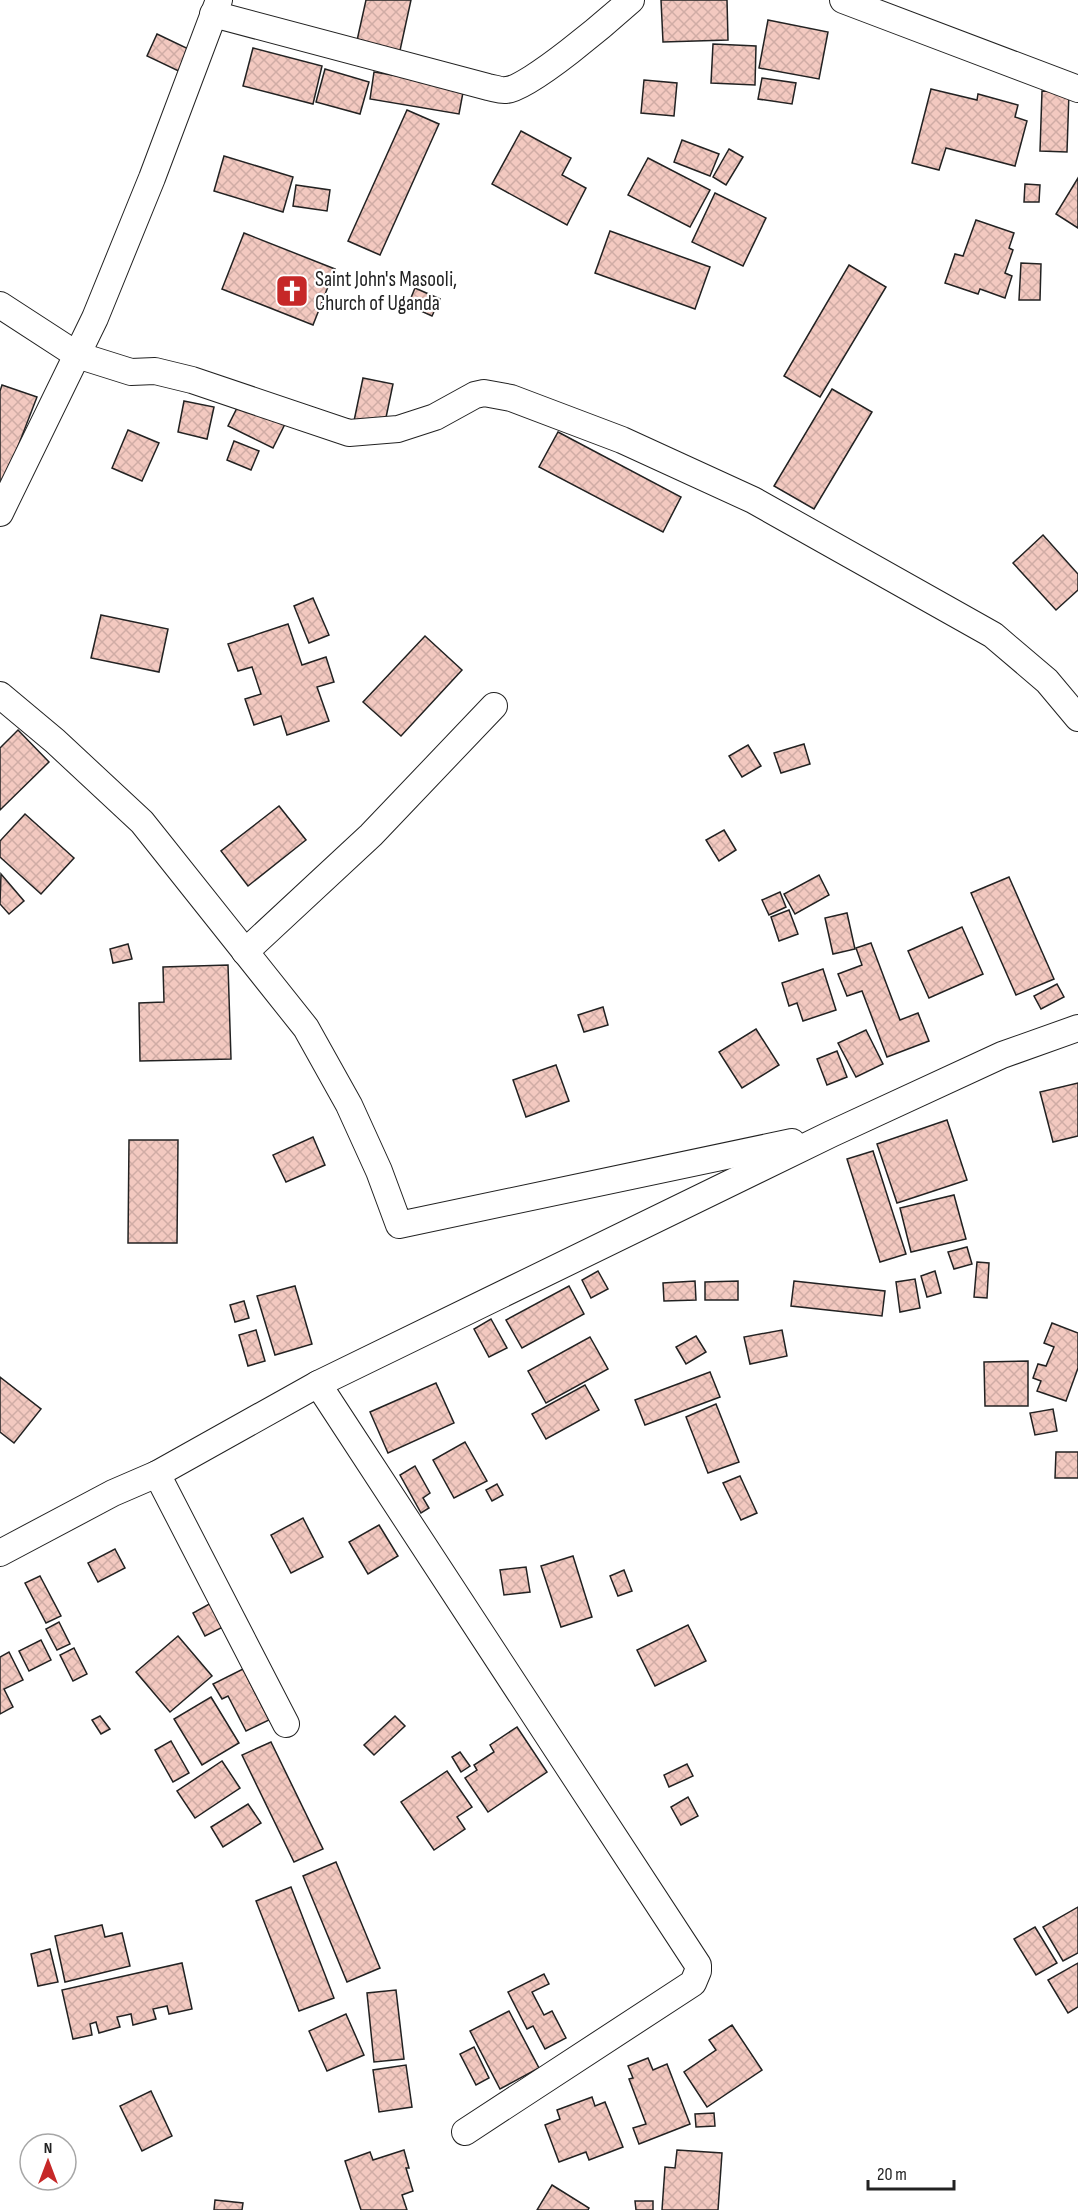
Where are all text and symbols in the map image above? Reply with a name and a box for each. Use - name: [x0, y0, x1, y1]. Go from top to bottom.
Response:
- place label: Saint John's Masooli, Church of Uganda: [315, 267, 457, 316]
- church icon: Saint John's Masooli, Church of Uganda: [274, 273, 310, 309]
- north arrow: [18, 2132, 78, 2192]
- text: N: [44, 2139, 52, 2158]
- scale bar: [868, 2153, 954, 2191]
- text: 20 m: [877, 2164, 907, 2185]

